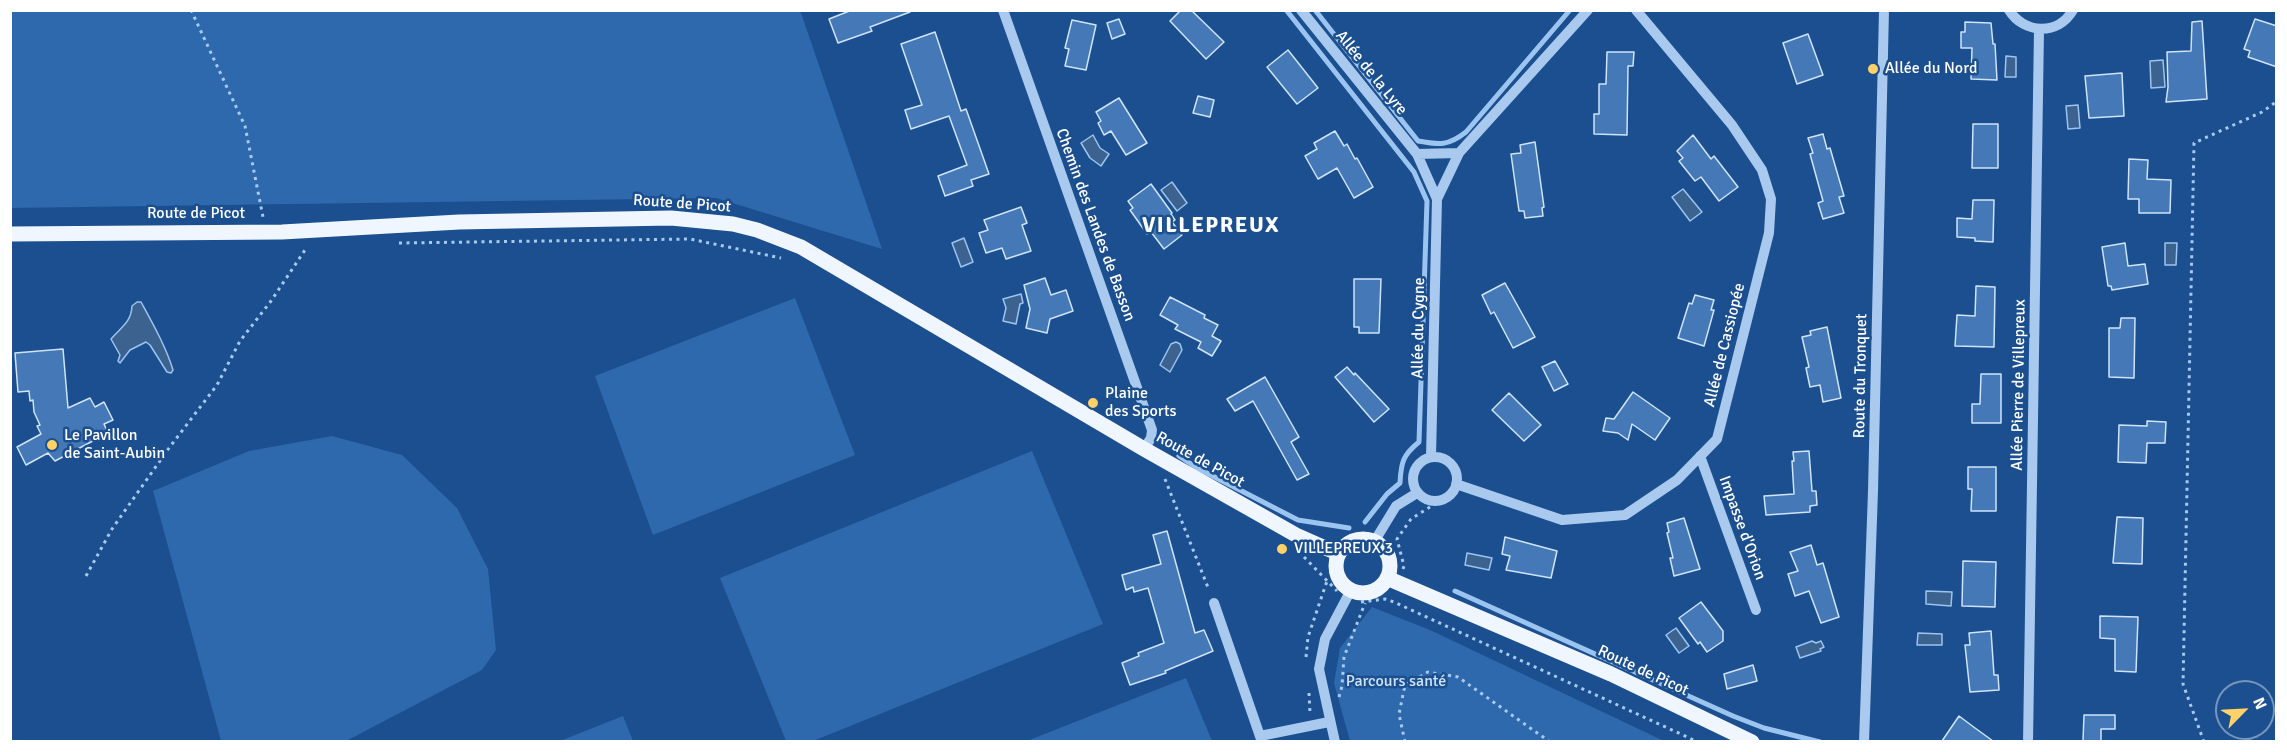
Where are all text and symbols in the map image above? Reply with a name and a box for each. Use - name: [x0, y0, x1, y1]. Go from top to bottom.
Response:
- street label: Allée de la Lyre: [1331, 27, 1411, 119]
- place label: Allée du Nord: [1885, 59, 1977, 79]
- marker: Allée du Nord: [1866, 62, 1880, 76]
- street label: Chemin des Landes de Basson: [1051, 126, 1139, 324]
- street label: Route de Picot: [632, 191, 732, 217]
- street label: Route de Picot: [147, 204, 245, 224]
- district label: VILLEPREUX: [1142, 213, 1280, 239]
- street label: Allée du Cygne: [1409, 277, 1429, 379]
- street label: Allée de Cassiopée: [1700, 281, 1750, 409]
- street label: Allée Pierre de Villepreux: [2008, 299, 2030, 471]
- street label: Route du Tronquet: [1850, 313, 1872, 439]
- place label: Plaine des Sports: [1105, 384, 1177, 422]
- marker: Plaine des Sports: [1086, 396, 1100, 410]
- place label: Le Pavillon de Saint-Aubin: [64, 426, 165, 464]
- street label: Route de Picot: [1152, 428, 1248, 492]
- marker: Le Pavillon de Saint-Aubin: [45, 438, 59, 452]
- street label: Impasse d'Orion: [1714, 473, 1770, 583]
- place label: VILLEPREUX 3: [1294, 539, 1393, 559]
- marker: VILLEPREUX 3: [1275, 542, 1289, 556]
- street label: Route de Picot: [1594, 642, 1692, 700]
- park label: Parcours santé: [1346, 672, 1446, 692]
- north arrow: [2215, 680, 2275, 740]
- text: N: [2248, 694, 2271, 713]

